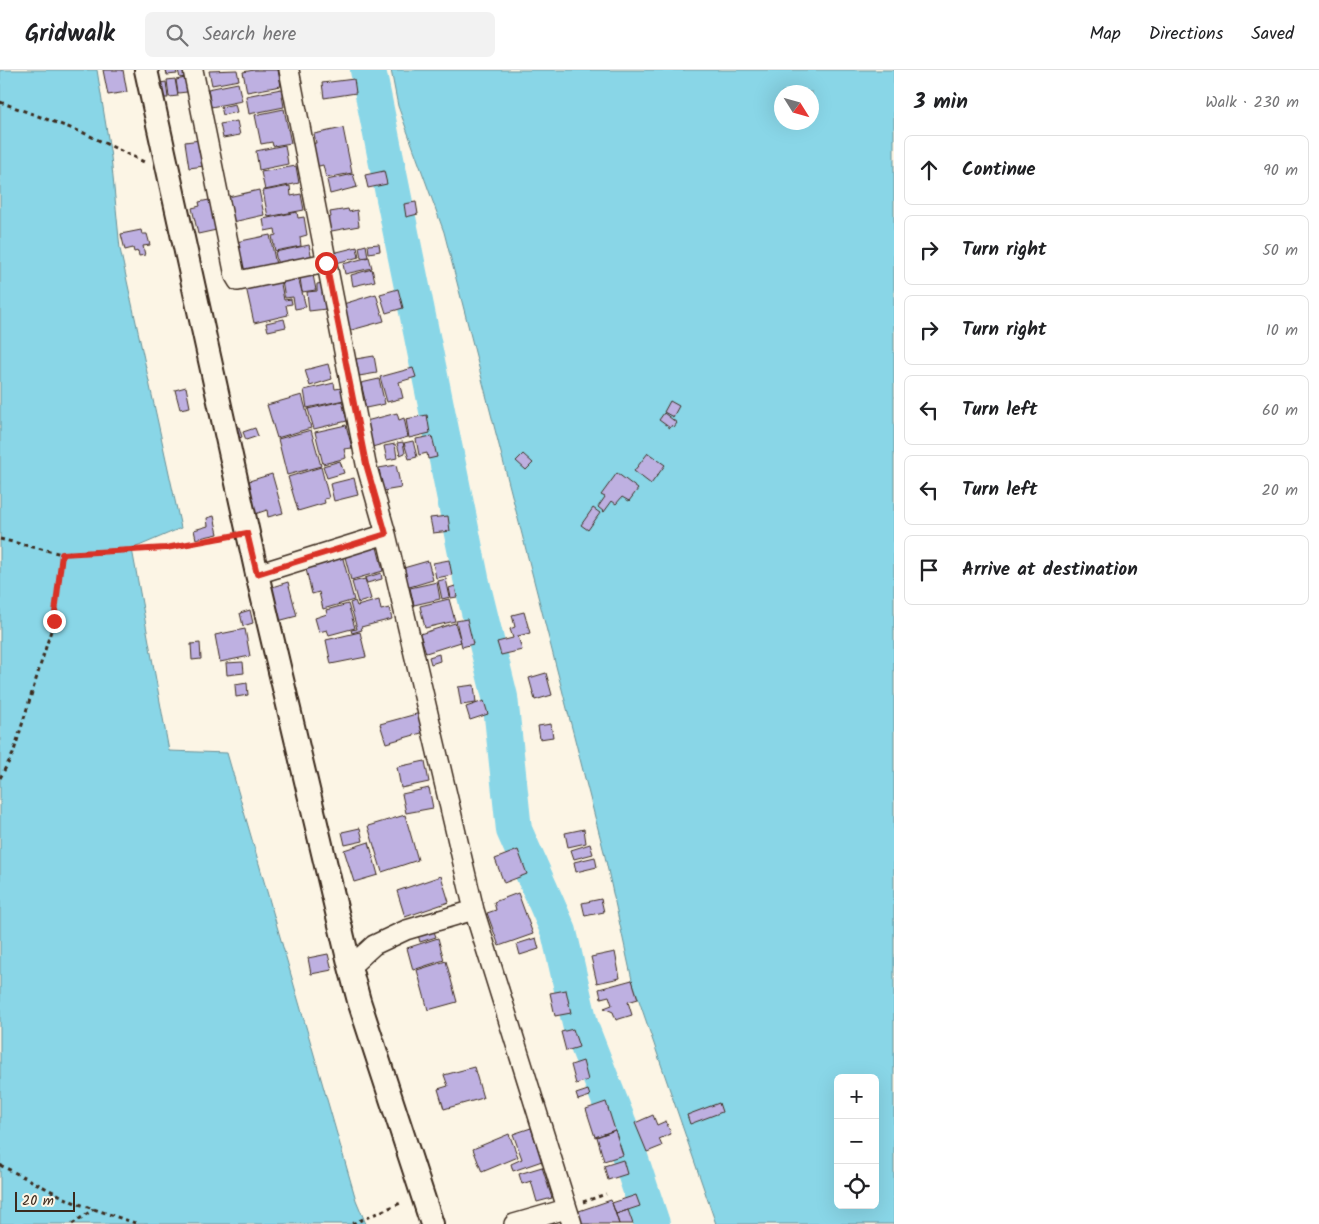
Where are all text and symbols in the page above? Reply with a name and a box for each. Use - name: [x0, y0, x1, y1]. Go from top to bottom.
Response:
- search box: [145, 12, 495, 57]
- text: Gridwalk: [25, 15, 115, 54]
- text: Search here: [203, 20, 296, 50]
- text: Map: [1089, 20, 1121, 49]
- text: Directions: [1149, 20, 1223, 49]
- text: Saved: [1251, 20, 1294, 49]
- icon: search: [163, 21, 191, 49]
- north arrow: [774, 85, 819, 130]
- text: 3 min: [914, 86, 968, 119]
- text: Walk · 230 m: [1205, 90, 1299, 115]
- text: Continue: [962, 155, 1035, 185]
- icon: ahead: [915, 156, 943, 184]
- text: 90 m: [1263, 158, 1298, 183]
- text: Turn right: [962, 235, 1047, 265]
- icon: right: [915, 236, 943, 264]
- text: 50 m: [1262, 238, 1298, 263]
- route start: [315, 252, 338, 275]
- text: Turn right: [962, 315, 1047, 345]
- icon: right: [915, 316, 943, 344]
- text: 10 m: [1266, 318, 1298, 343]
- text: Turn left: [962, 395, 1037, 425]
- icon: left: [915, 396, 943, 424]
- text: 60 m: [1262, 398, 1298, 423]
- text: Turn left: [962, 475, 1037, 505]
- icon: left: [915, 476, 943, 504]
- text: 20 m: [1262, 478, 1298, 503]
- text: Arrive at destination: [962, 555, 1138, 585]
- icon: arrive: [915, 556, 943, 584]
- route end: [43, 610, 66, 633]
- map controls: [834, 1074, 879, 1209]
- button: +: [834, 1074, 879, 1119]
- button: −: [834, 1119, 879, 1164]
- button: locate: [834, 1164, 879, 1209]
- scale bar: [15, 1189, 75, 1212]
- text: 20 m: [22, 1190, 54, 1212]

